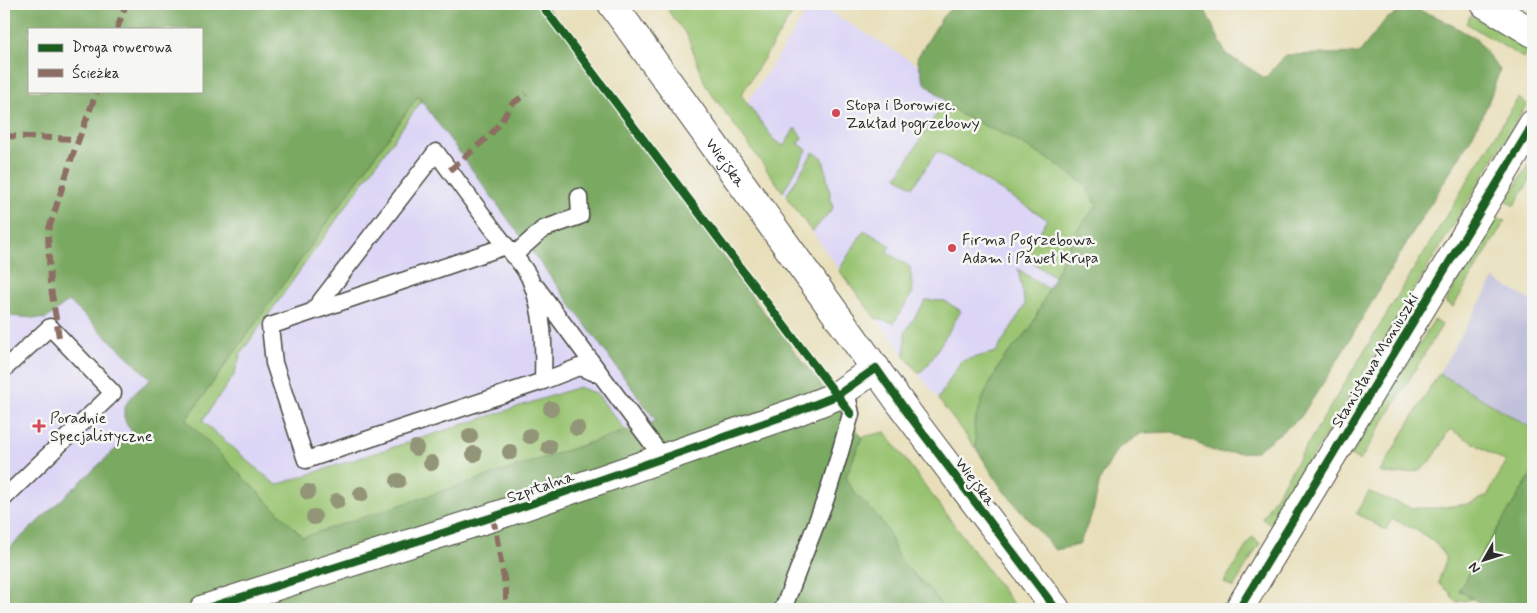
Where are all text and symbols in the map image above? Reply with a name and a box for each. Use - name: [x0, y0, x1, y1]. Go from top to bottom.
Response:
- legend: [28, 28, 202, 92]
- text: Droga rowerowa: [72, 38, 173, 58]
- text: Ścieżka: [72, 63, 120, 84]
- place label: Stopa i Borowiec. Zakład pogrzebowy: [846, 95, 980, 135]
- marker: Stopa i Borowiec. Zakład pogrzebowy: [830, 107, 842, 119]
- street label: Wiejska: [700, 134, 750, 192]
- place label: Firma Pogrzebowa Adam i Paweł Krupa: [962, 230, 1099, 269]
- marker: Firma Pogrzebowa Adam i Paweł Krupa: [946, 242, 958, 254]
- street label: Stanisława Moniuszki: [1327, 289, 1424, 432]
- place label: Poradnie Specjalistyczne: [50, 408, 153, 447]
- marker: Poradnie Specjalistyczne: [32, 419, 46, 433]
- street label: Wiejska: [950, 453, 1000, 511]
- street label: Szpitalna: [504, 466, 577, 509]
- north arrow: [1460, 536, 1510, 586]
- text: N: [1465, 558, 1485, 577]

